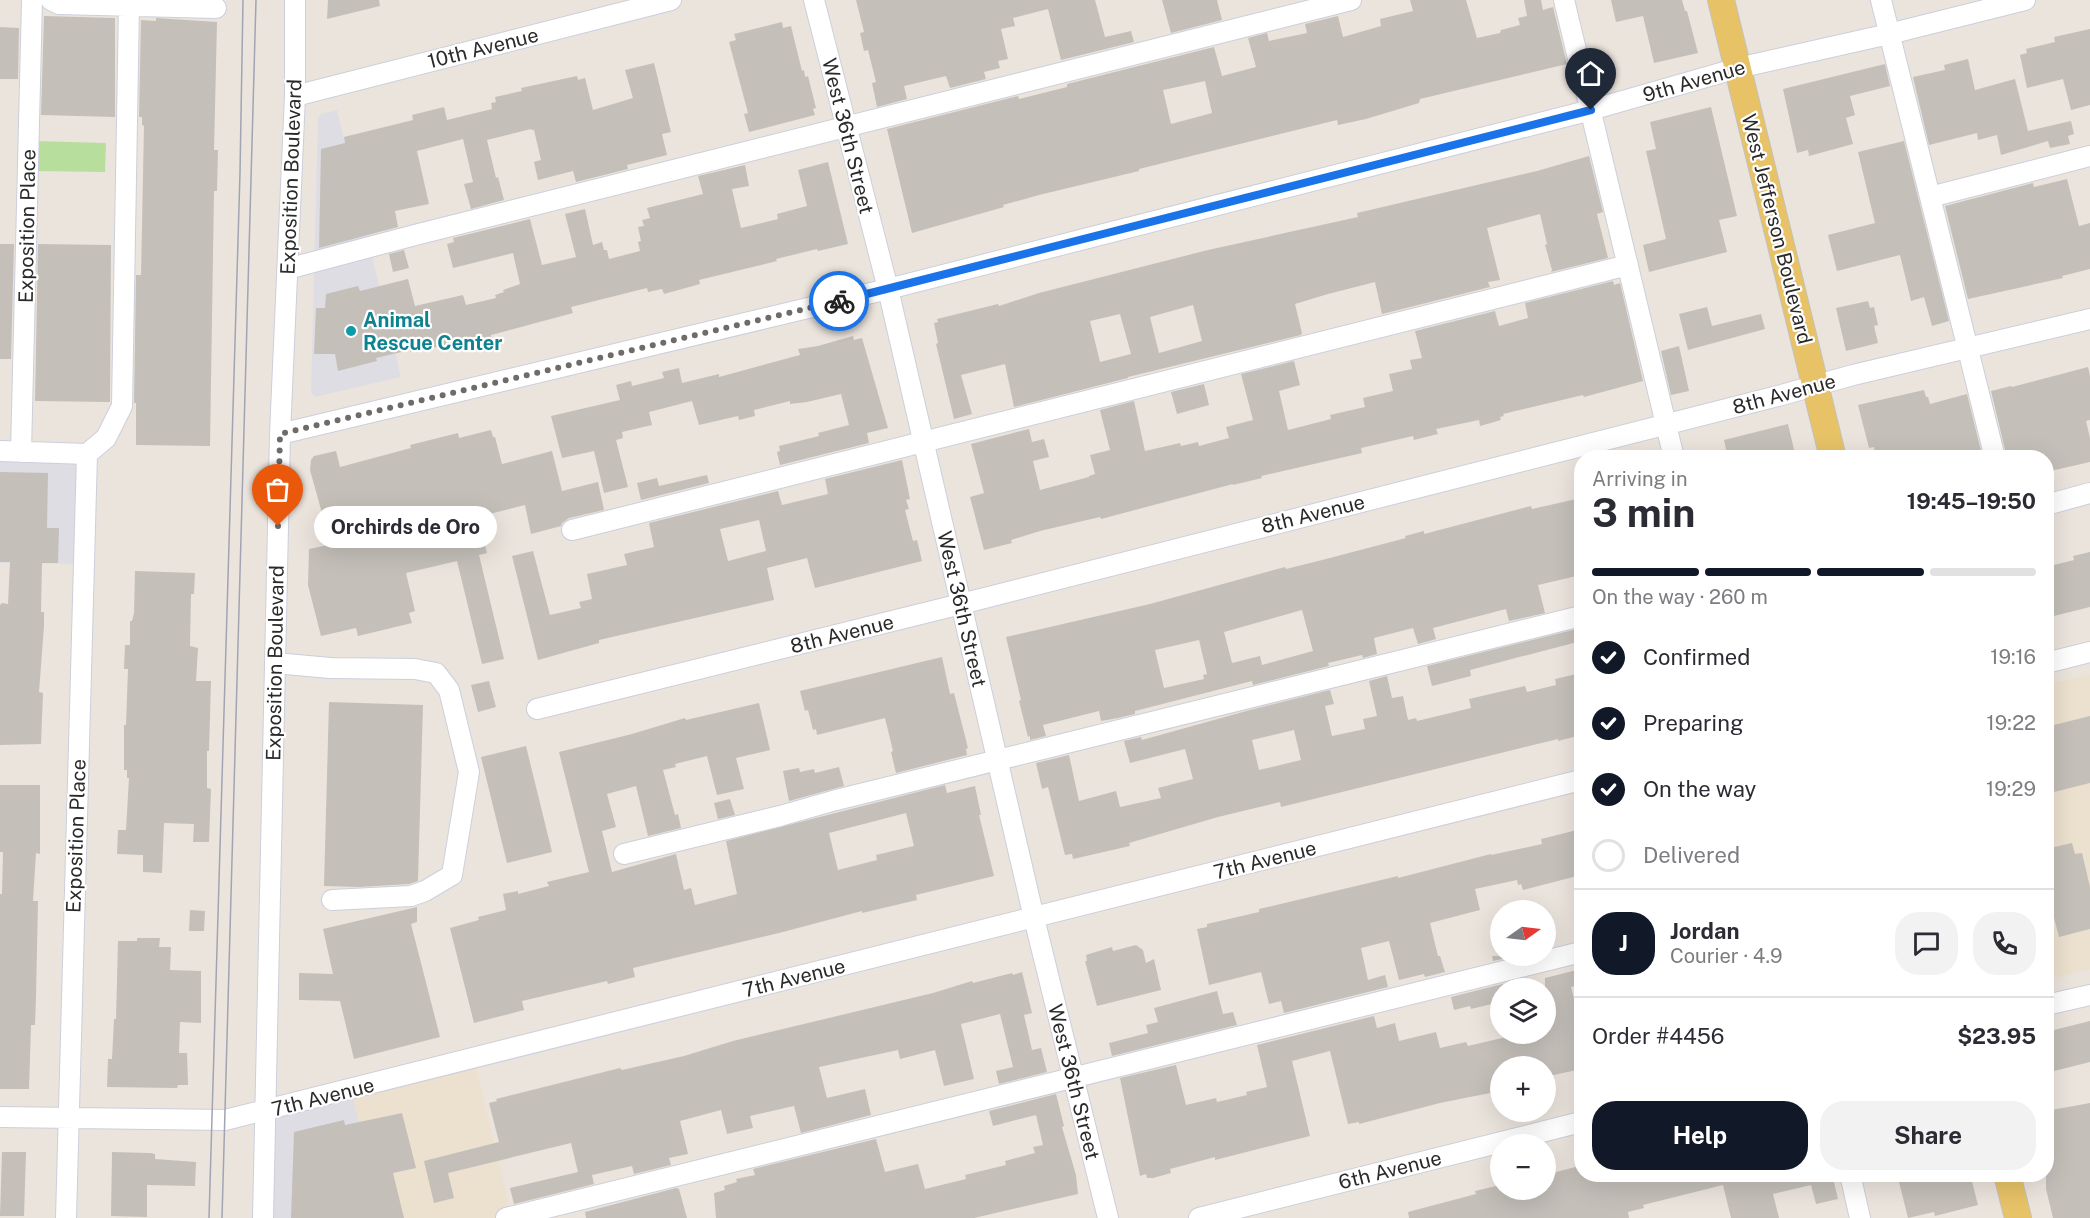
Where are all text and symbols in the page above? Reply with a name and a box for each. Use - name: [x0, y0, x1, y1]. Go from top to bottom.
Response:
- street label: 10th Avenue: [425, 23, 541, 73]
- pin: [1565, 48, 1616, 110]
- street label: 9th Avenue: [1640, 55, 1748, 107]
- street label: West 36th Street: [817, 56, 879, 216]
- icon: home: [1574, 57, 1607, 90]
- street label: Exposition Boulevard: [276, 79, 306, 275]
- street label: West Jefferson Boulevard: [1737, 111, 1817, 347]
- street label: Exposition Place: [14, 149, 40, 303]
- courier: [809, 271, 869, 331]
- icon: bike: [823, 285, 856, 318]
- place label: Animal Rescue Center: [363, 308, 503, 355]
- marker: Animal Rescue Center: [344, 324, 358, 338]
- street label: 8th Avenue: [1730, 369, 1838, 419]
- pin: [252, 464, 303, 526]
- text: Arriving in: [1592, 467, 1687, 491]
- icon: bag: [261, 473, 294, 506]
- text: 19:45–19:50: [1907, 488, 2036, 514]
- street label: 8th Avenue: [1259, 490, 1367, 538]
- text: 3 min: [1592, 490, 1695, 536]
- callout: Orchirds de Oro: [314, 505, 497, 547]
- text: Orchirds de Oro: [331, 515, 480, 539]
- street label: West 36th Street: [932, 529, 992, 689]
- street label: Exposition Boulevard: [261, 565, 289, 761]
- text: On the way · 260 m: [1592, 585, 1768, 609]
- street label: 8th Avenue: [788, 610, 896, 658]
- icon: check: [1592, 641, 1625, 674]
- text: Confirmed: [1643, 644, 1750, 670]
- text: 19:16: [1990, 645, 2036, 669]
- icon: check: [1592, 707, 1625, 740]
- text: Preparing: [1643, 710, 1744, 736]
- text: 19:22: [1987, 711, 2036, 735]
- street label: Exposition Place: [61, 759, 91, 913]
- icon: check: [1592, 773, 1625, 806]
- text: On the way: [1643, 776, 1756, 802]
- text: 19:29: [1986, 777, 2036, 801]
- street label: 7th Avenue: [1211, 836, 1319, 884]
- text: Delivered: [1643, 842, 1740, 868]
- north arrow: [1490, 900, 1556, 966]
- map controls: [1490, 900, 1556, 1200]
- button: chat: [1895, 912, 1958, 975]
- button: phone: [1973, 912, 2036, 975]
- text: Jordan: [1670, 918, 1739, 944]
- text: J: [1619, 930, 1628, 956]
- text: Courier · 4.9: [1670, 944, 1782, 968]
- street label: 7th Avenue: [740, 954, 848, 1002]
- button: layers: [1490, 978, 1556, 1044]
- street label: West 36th Street: [1043, 1002, 1105, 1162]
- text: Order #4456: [1592, 1023, 1724, 1049]
- text: $23.95: [1957, 1023, 2036, 1049]
- button: +: [1490, 1056, 1556, 1122]
- street label: 7th Avenue: [269, 1073, 377, 1121]
- button: Help: [1592, 1101, 1808, 1170]
- button: Share: [1820, 1101, 2036, 1170]
- button: −: [1490, 1134, 1556, 1200]
- street label: 6th Avenue: [1336, 1146, 1444, 1194]

